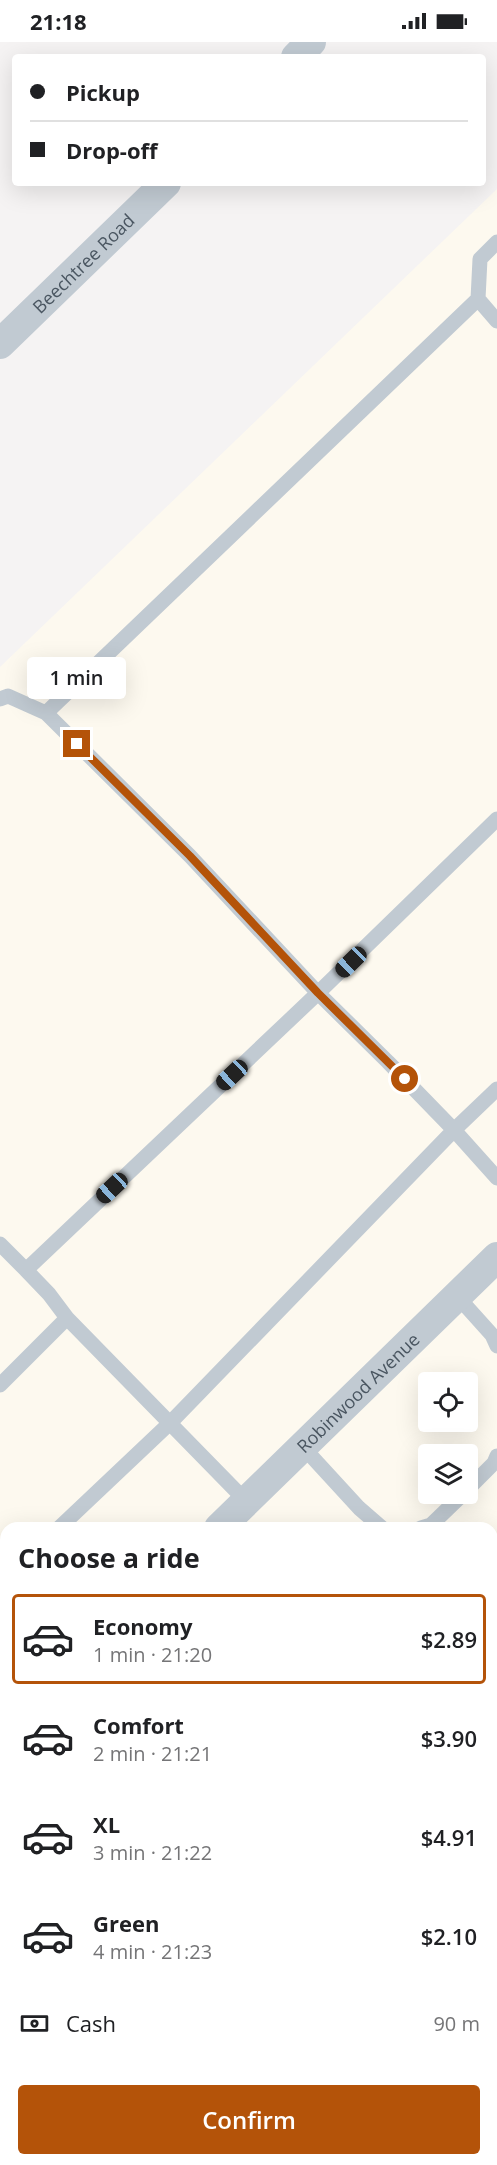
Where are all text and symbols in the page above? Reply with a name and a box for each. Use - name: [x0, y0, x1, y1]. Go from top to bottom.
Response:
- text: 21:18: [30, 6, 87, 36]
- text: Pickup: [66, 77, 140, 107]
- text: Drop-off: [66, 135, 158, 165]
- street label: Beechtree Road: [27, 208, 139, 318]
- callout: 1 min: [28, 657, 127, 699]
- text: 1 min: [50, 664, 104, 691]
- route end: [63, 730, 90, 757]
- car: [332, 943, 370, 981]
- car: [213, 1056, 251, 1094]
- route start: [391, 1065, 418, 1092]
- car: [93, 1169, 131, 1207]
- street label: Robinwood Avenue: [291, 1327, 424, 1458]
- map controls: [418, 1372, 478, 1504]
- button: locate: [418, 1372, 478, 1432]
- button: layers: [418, 1444, 478, 1504]
- text: Choose a ride: [18, 1539, 200, 1576]
- text: Economy: [93, 1611, 192, 1641]
- icon: car: [21, 1612, 75, 1666]
- text: $2.89: [421, 1624, 477, 1654]
- text: 1 min · 21:20: [93, 1641, 212, 1668]
- text: Comfort: [93, 1710, 184, 1740]
- icon: car: [21, 1711, 75, 1765]
- text: $3.90: [421, 1723, 477, 1753]
- text: 2 min · 21:21: [93, 1740, 212, 1767]
- text: XL: [93, 1809, 120, 1839]
- icon: car: [21, 1810, 75, 1864]
- text: $4.91: [421, 1822, 477, 1852]
- text: 3 min · 21:22: [93, 1839, 212, 1866]
- text: Green: [93, 1908, 159, 1938]
- icon: car: [21, 1909, 75, 1963]
- text: $2.10: [421, 1921, 477, 1951]
- text: 4 min · 21:23: [93, 1938, 212, 1965]
- icon: cash: [18, 2007, 51, 2040]
- text: Cash: [66, 2008, 116, 2038]
- text: 90 m: [433, 2010, 480, 2037]
- button: Confirm: [18, 2085, 480, 2154]

